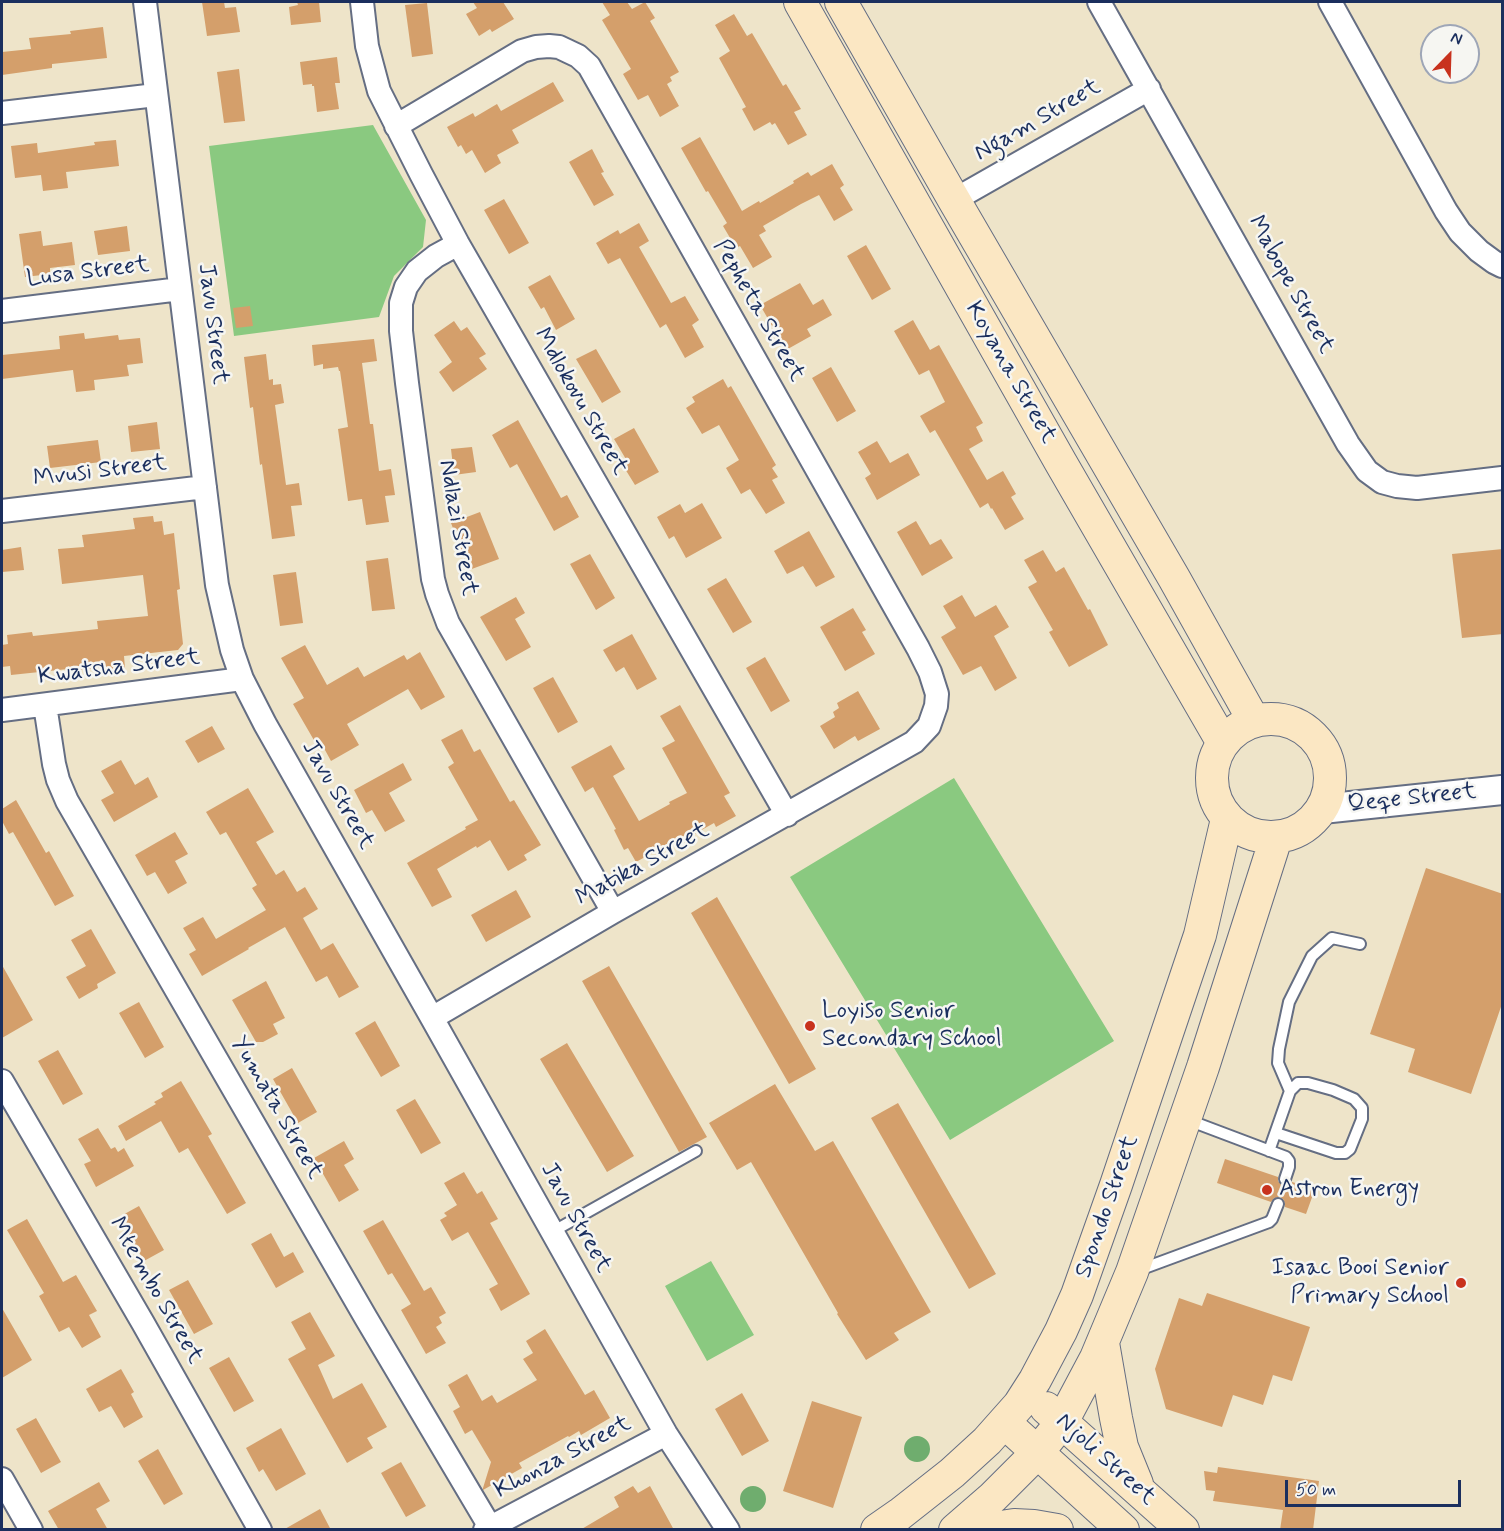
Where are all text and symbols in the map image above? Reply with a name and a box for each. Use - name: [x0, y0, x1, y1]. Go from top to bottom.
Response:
- north arrow: [1420, 24, 1480, 84]
- text: N: [1447, 27, 1465, 51]
- street label: Ngam Street: [970, 73, 1106, 169]
- street label: Mabope Street: [1240, 211, 1340, 359]
- street label: Pepheta Street: [706, 235, 810, 387]
- street label: Lusa Street: [25, 251, 151, 295]
- street label: Javu Street: [190, 262, 234, 386]
- street label: Koyana Street: [958, 297, 1062, 449]
- street label: Mdlokovu Street: [526, 323, 634, 481]
- street label: Mvusi Street: [32, 450, 168, 494]
- street label: Ndlazi Street: [431, 458, 483, 598]
- street label: Kwatsha Street: [36, 644, 202, 692]
- street label: Javu Street: [294, 735, 380, 855]
- street label: Qeqe Street: [1346, 778, 1478, 820]
- street label: Matika Street: [571, 817, 715, 913]
- place label: Loyiso Senior Secondary School: [822, 998, 1002, 1054]
- marker: Loyiso Senior Secondary School: [803, 1019, 817, 1033]
- street label: Yumata Street: [223, 1031, 329, 1185]
- street label: Spondo Street: [1070, 1132, 1146, 1282]
- street label: Javu Street: [533, 1158, 617, 1278]
- place label: Astron Energy: [1279, 1176, 1419, 1204]
- marker: Astron Energy: [1260, 1183, 1274, 1197]
- street label: Mtembo Street: [101, 1213, 209, 1369]
- place label: Isaac Booi Senior Primary School: [1271, 1255, 1449, 1311]
- marker: Isaac Booi Senior Primary School: [1454, 1276, 1468, 1290]
- street label: Njoli Street: [1049, 1408, 1161, 1512]
- street label: Khonza Street: [490, 1410, 636, 1506]
- scale bar: [1288, 1468, 1464, 1506]
- text: 50 m: [1296, 1478, 1336, 1502]

